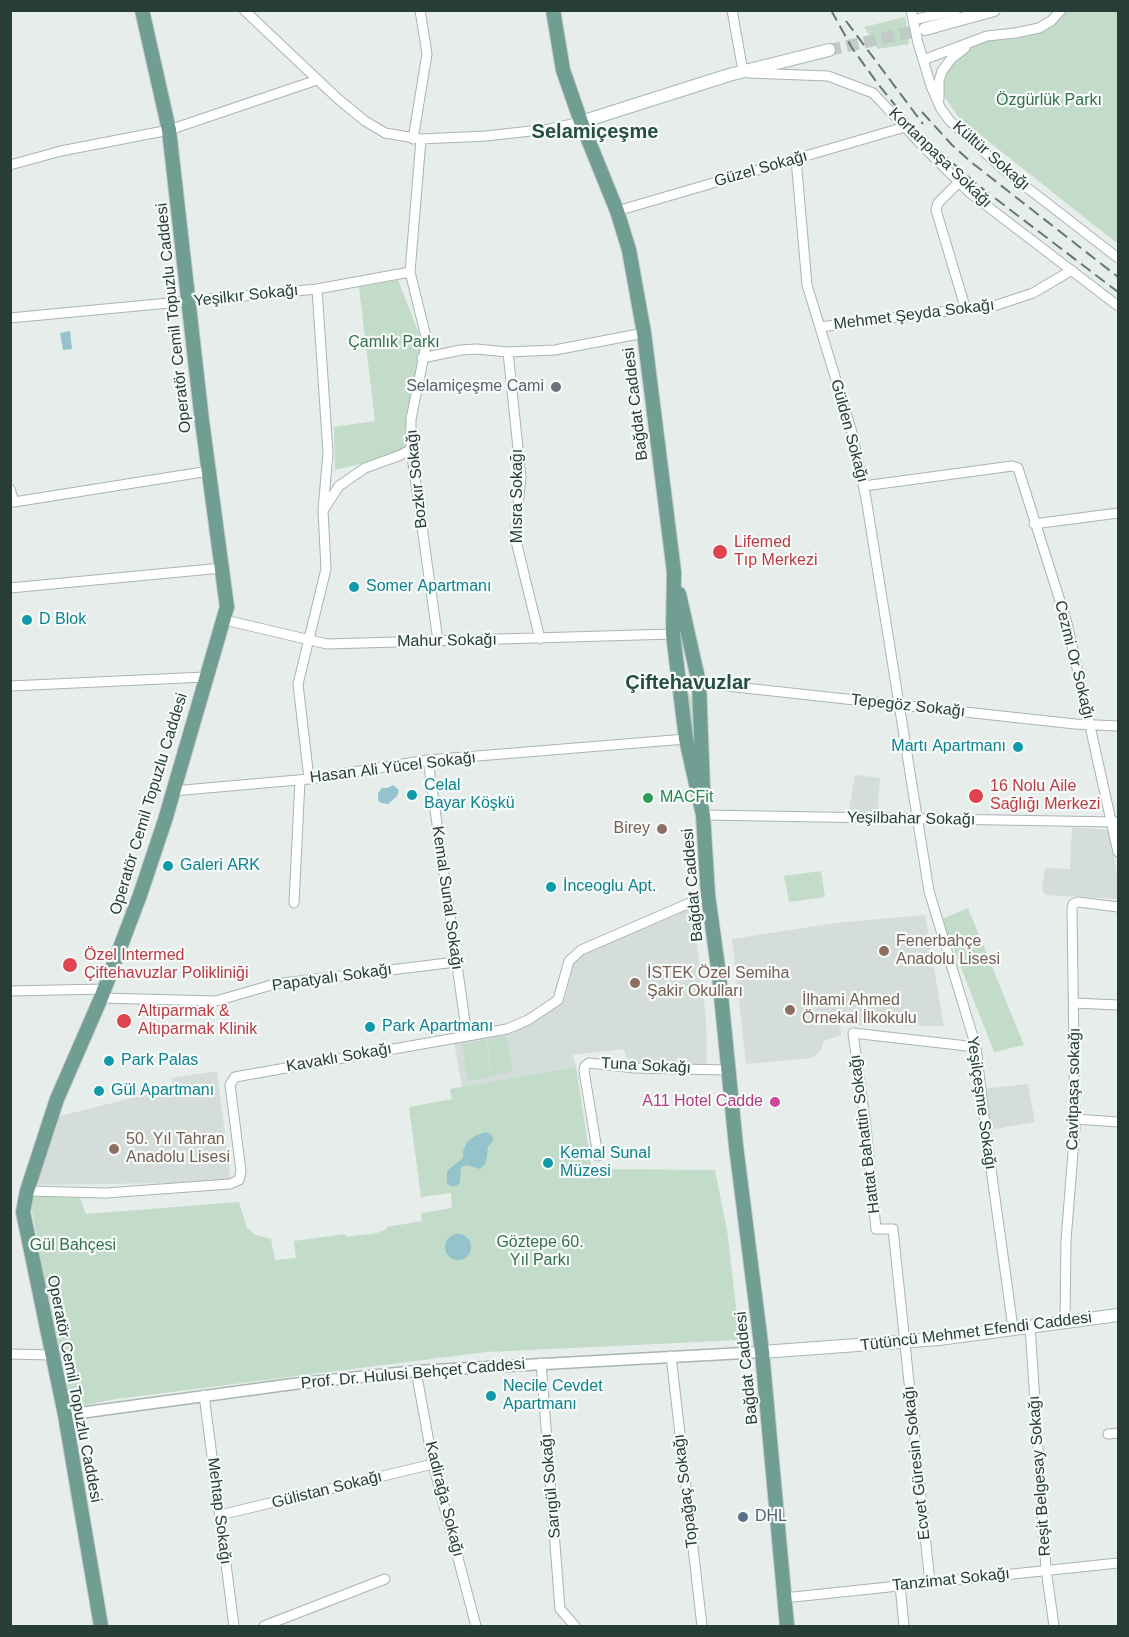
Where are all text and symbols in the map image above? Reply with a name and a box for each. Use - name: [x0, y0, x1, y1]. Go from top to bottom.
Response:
- park label: Özgürlük Parkı: [996, 91, 1102, 111]
- street label: Kortanpaşa Sokağı: [884, 104, 996, 212]
- street label: Kültür Sokağı: [948, 117, 1034, 195]
- district label: Selamiçeşme: [532, 120, 658, 144]
- street label: Güzel Sokağı: [712, 147, 810, 191]
- street label: Operatör Cemil Topuzlu Caddesi: [152, 202, 196, 434]
- street label: Yeşilkır Sokağı: [193, 281, 299, 311]
- street label: Mehmet Şeyda Sokağı: [832, 296, 996, 334]
- park label: Çamlık Parkı: [348, 333, 440, 353]
- street label: Bağdat Caddesi: [620, 346, 652, 462]
- place label: Selamiçeşme Cami: [406, 377, 544, 397]
- street label: Gülden Sokağı: [826, 377, 872, 485]
- marker: Selamiçeşme Cami: [549, 380, 563, 394]
- street label: Bozkır Sokağı: [402, 428, 432, 530]
- street label: Mısra Sokağı: [508, 449, 528, 543]
- place label: Lifemed Tıp Merkezi: [734, 533, 818, 571]
- marker: Lifemed Tıp Merkezi: [711, 543, 729, 561]
- place label: Somer Apartmanı: [366, 577, 491, 597]
- marker: Somer Apartmanı: [347, 580, 361, 594]
- street label: Cezmi Or Sokağı: [1050, 599, 1098, 721]
- place label: D Blok: [39, 610, 86, 630]
- marker: D Blok: [20, 613, 34, 627]
- street label: Mahur Sokağı: [397, 631, 497, 651]
- district label: Çiftehavuzlar: [625, 671, 751, 695]
- street label: Tepegöz Sokağı: [850, 690, 966, 722]
- street label: Operatör Cemil Topuzlu Caddesi: [106, 691, 192, 917]
- place label: Martı Apartmanı: [891, 737, 1006, 757]
- marker: Martı Apartmanı: [1011, 740, 1025, 754]
- street label: Hasan Ali Yücel Sokağı: [309, 748, 477, 788]
- place label: Celal Bayar Köşkü: [424, 776, 515, 814]
- place label: 16 Nolu Aile Sağlığı Merkezi: [990, 777, 1100, 815]
- marker: 16 Nolu Aile Sağlığı Merkezi: [967, 787, 985, 805]
- marker: Celal Bayar Köşkü: [405, 788, 419, 802]
- place label: MACFit: [660, 788, 713, 808]
- marker: MACFit: [641, 791, 655, 805]
- street label: Yeşilbahar Sokağı: [847, 808, 975, 830]
- place label: Birey: [614, 819, 650, 839]
- marker: Birey: [655, 822, 669, 836]
- street label: Kemal Sunal Sokağı: [427, 825, 467, 971]
- street label: Bağdat Caddesi: [678, 827, 708, 943]
- place label: Galeri ARK: [180, 856, 260, 876]
- marker: Galeri ARK: [161, 859, 175, 873]
- place label: İnceoglu Apt.: [563, 877, 656, 897]
- marker: İnceoglu Apt.: [544, 880, 558, 894]
- place label: Fenerbahçe Anadolu Lisesi: [896, 932, 1000, 970]
- marker: Fenerbahçe Anadolu Lisesi: [877, 944, 891, 958]
- place label: Özel Intermed Çiftehavuzlar Polikliniği: [84, 946, 249, 984]
- marker: Özel Intermed Çiftehavuzlar Polikliniği: [61, 956, 79, 974]
- street label: Papatyalı Sokağı: [271, 960, 393, 996]
- place label: İSTEK Özel Semiha Şakir Okulları: [647, 964, 789, 1002]
- marker: İSTEK Özel Semiha Şakir Okulları: [628, 976, 642, 990]
- place label: İlhami Ahmed Örnekal İlkokulu: [802, 991, 917, 1029]
- place label: Altıparmak & Altıparmak Klinik: [138, 1002, 257, 1040]
- marker: İlhami Ahmed Örnekal İlkokulu: [783, 1003, 797, 1017]
- marker: Altıparmak & Altıparmak Klinik: [115, 1012, 133, 1030]
- place label: Park Apartmanı: [382, 1017, 493, 1037]
- marker: Park Apartmanı: [363, 1020, 377, 1034]
- street label: Cavitpaşa sokağı: [1063, 1027, 1085, 1151]
- street label: Yeşilçeşme Sokağı: [962, 1035, 1000, 1171]
- street label: Kavaklı Sokağı: [285, 1039, 393, 1077]
- place label: Park Palas: [121, 1051, 198, 1071]
- street label: Hattat Bahattin Sokağı: [846, 1053, 884, 1215]
- marker: Park Palas: [102, 1054, 116, 1068]
- street label: Tuna Sokağı: [600, 1054, 692, 1078]
- place label: Gül Apartmanı: [111, 1081, 214, 1101]
- marker: Gül Apartmanı: [92, 1084, 106, 1098]
- place label: A11 Hotel Cadde: [642, 1092, 763, 1112]
- marker: A11 Hotel Cadde: [768, 1095, 782, 1109]
- place label: 50. Yıl Tahran Anadolu Lisesi: [126, 1130, 230, 1168]
- marker: 50. Yıl Tahran Anadolu Lisesi: [107, 1142, 121, 1156]
- place label: Kemal Sunal Müzesi: [560, 1144, 651, 1182]
- marker: Kemal Sunal Müzesi: [541, 1156, 555, 1170]
- park label: Göztepe 60. Yıl Parkı: [496, 1233, 584, 1271]
- park label: Gül Bahçesi: [30, 1236, 116, 1256]
- street label: Operatör Cemil Topuzlu Caddesi: [43, 1274, 105, 1504]
- street label: Tütüncü Mehmet Efendi Caddesi: [859, 1308, 1093, 1356]
- street label: Bağdat Caddesi: [732, 1310, 762, 1426]
- street label: Prof. Dr. Hulusi Behçet Caddesi: [300, 1355, 526, 1393]
- place label: Necile Cevdet Apartmanı: [503, 1377, 603, 1415]
- street label: Ecvet Güresin Sokağı: [899, 1385, 935, 1541]
- marker: Necile Cevdet Apartmanı: [484, 1389, 498, 1403]
- street label: Reşit Belgesay Sokağı: [1025, 1395, 1055, 1557]
- street label: Sarıgül Sokağı: [537, 1433, 565, 1539]
- street label: Topağaç Sokağı: [669, 1433, 703, 1549]
- street label: Kadirağa Sokağı: [420, 1439, 468, 1559]
- street label: Mehtap Sokağı: [203, 1456, 235, 1566]
- street label: Gülistan Sokağı: [270, 1467, 384, 1513]
- place label: DHL: [755, 1507, 787, 1527]
- marker: DHL: [736, 1510, 750, 1524]
- street label: Tanzimat Sokağı: [891, 1564, 1011, 1596]

